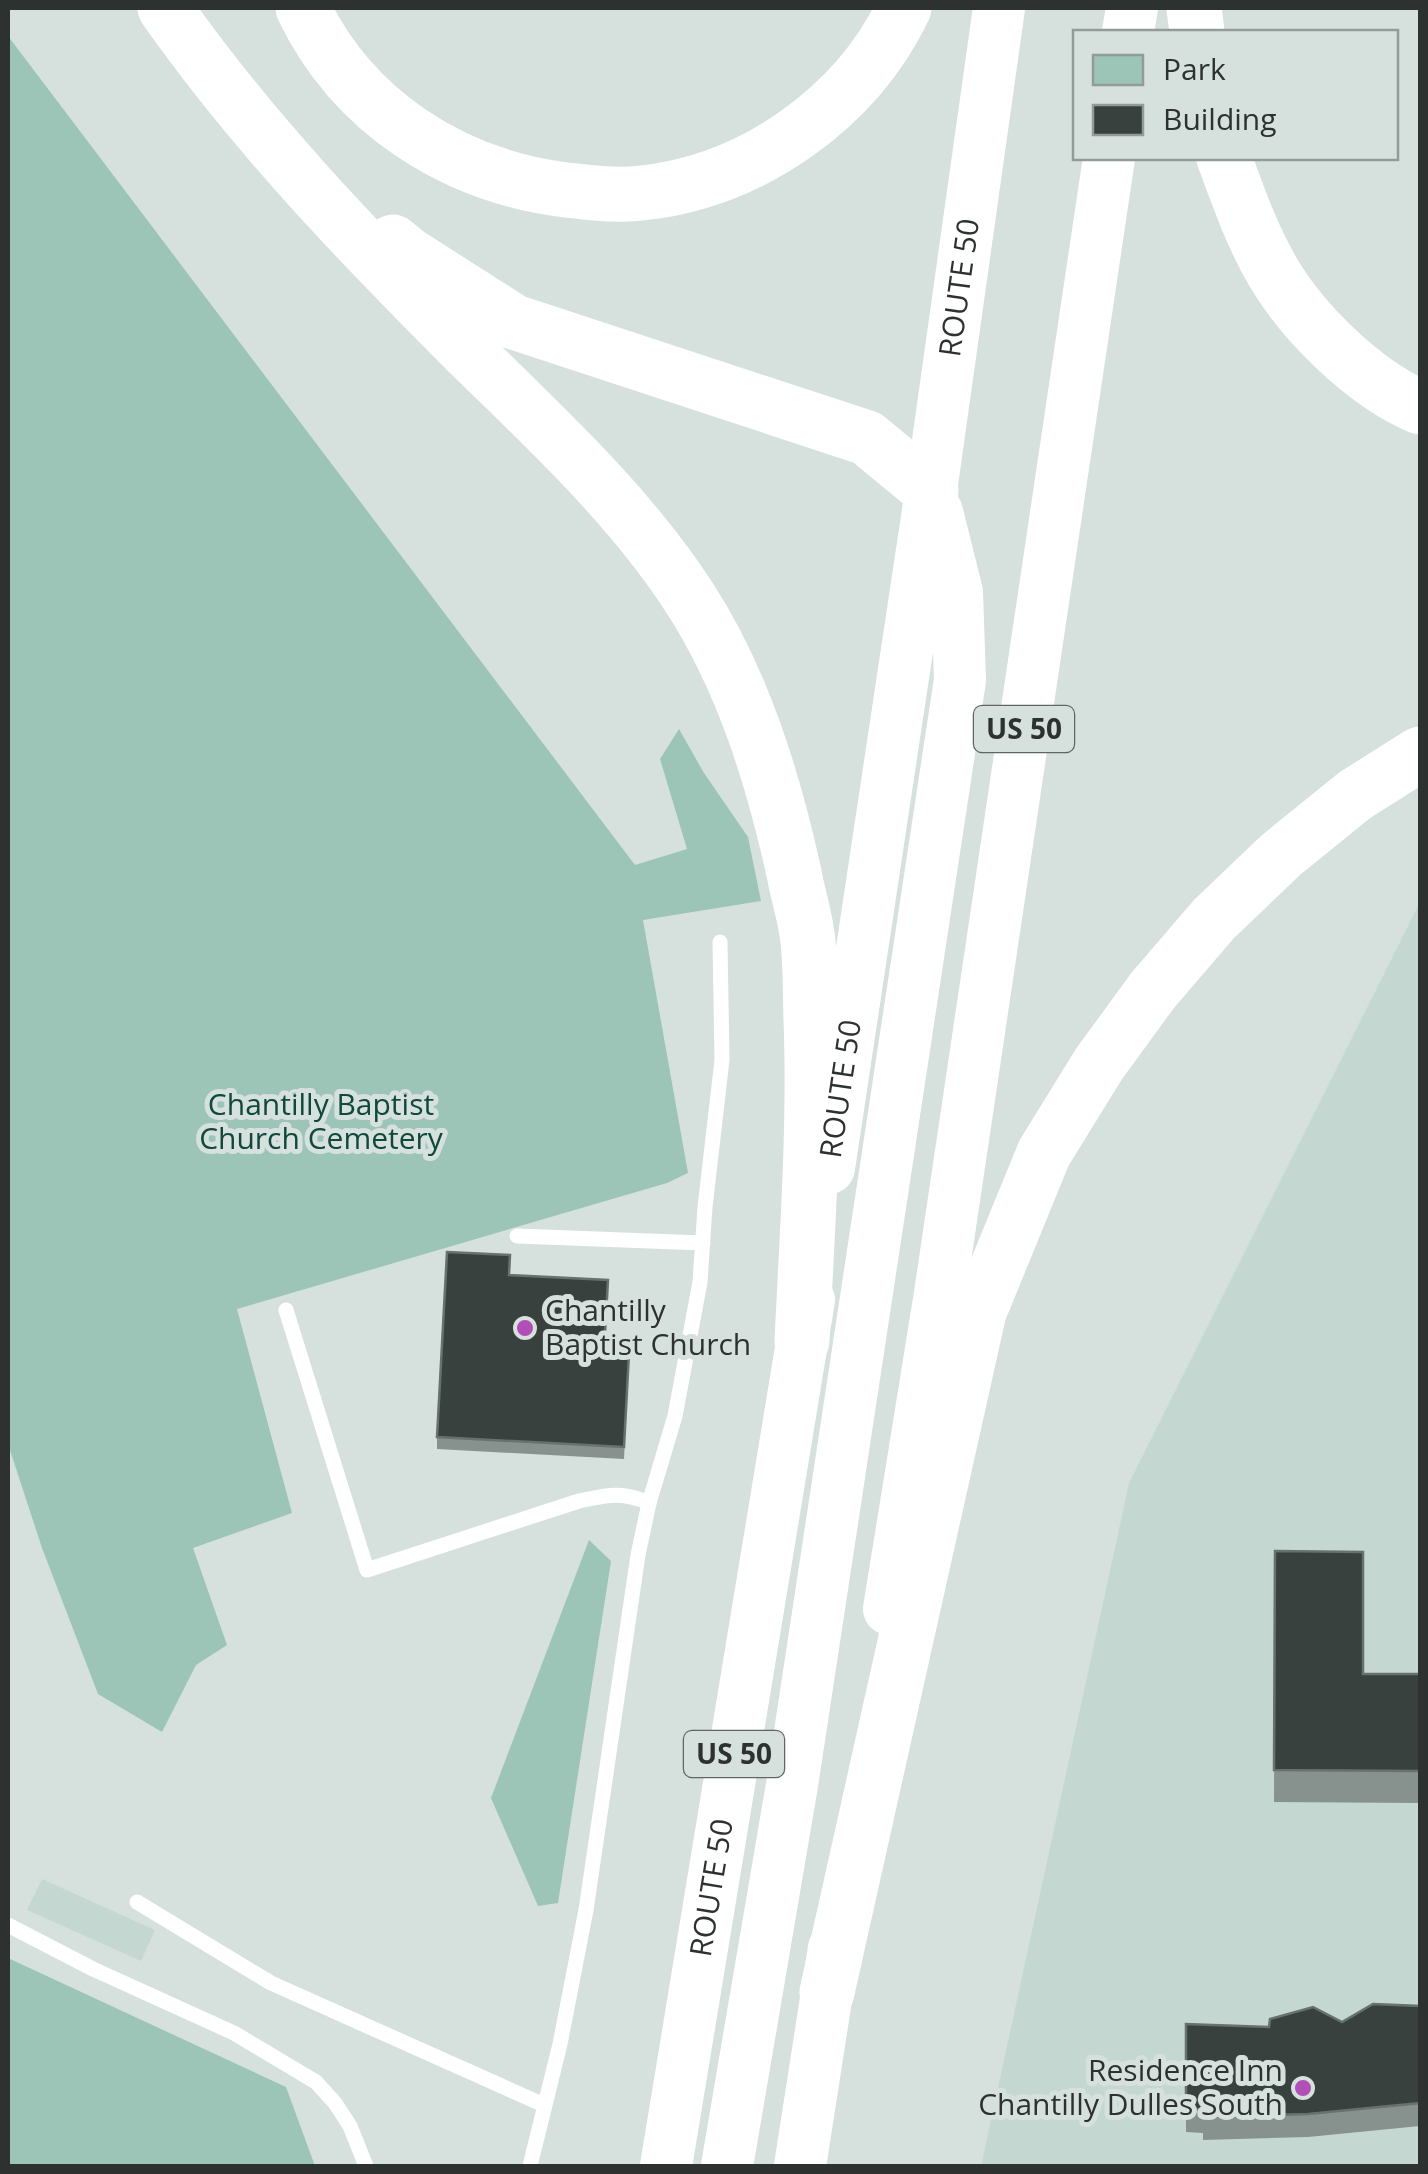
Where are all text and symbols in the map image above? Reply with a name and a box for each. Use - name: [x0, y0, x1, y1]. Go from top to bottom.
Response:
- legend: [1073, 30, 1398, 160]
- text: Park: [1163, 48, 1226, 89]
- text: Building: [1163, 98, 1277, 139]
- street label: ROUTE 50: [928, 216, 988, 359]
- road number: US 50: [974, 706, 1074, 752]
- street label: ROUTE 50: [809, 1017, 870, 1160]
- park label: Chantilly Baptist Church Cemetery: [199, 1083, 444, 1158]
- place label: Chantilly Baptist Church: [545, 1289, 751, 1364]
- marker: Chantilly Baptist Church: [514, 1317, 536, 1339]
- road number: US 50: [684, 1731, 784, 1777]
- street label: ROUTE 50: [679, 1816, 742, 1959]
- place label: Residence Inn Chantilly Dulles South: [978, 2049, 1283, 2124]
- marker: Residence Inn Chantilly Dulles South: [1292, 2077, 1314, 2099]

